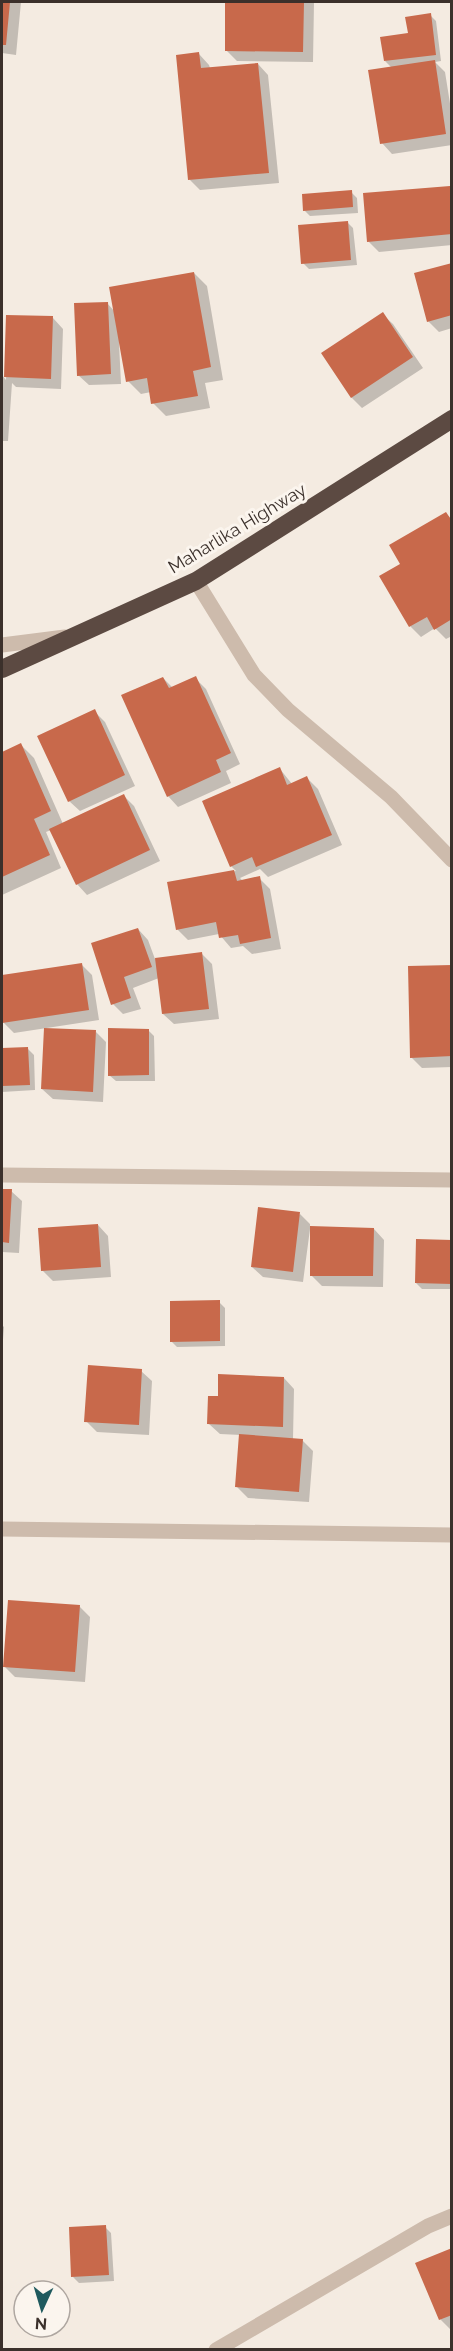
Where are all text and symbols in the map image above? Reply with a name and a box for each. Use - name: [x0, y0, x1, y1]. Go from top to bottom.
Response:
- street label: Maharlika Highway: [164, 478, 310, 577]
- north arrow: [12, 2279, 72, 2339]
- text: N: [34, 2314, 48, 2333]

